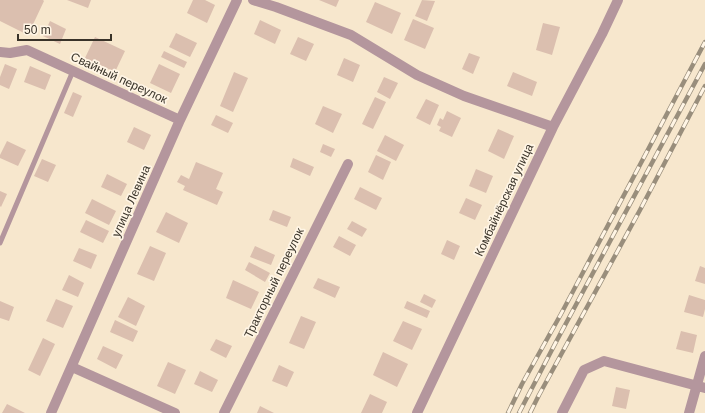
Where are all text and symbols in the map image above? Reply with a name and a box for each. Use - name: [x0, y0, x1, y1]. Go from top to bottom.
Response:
- scale bar: [18, 16, 111, 42]
- text: 50 m: [24, 23, 51, 37]
- street label: Свайный переулок: [69, 50, 170, 107]
- street label: Комбайнёрская улица: [472, 141, 536, 259]
- street label: улица Левина: [109, 163, 153, 239]
- street label: Тракторный переулок: [241, 225, 307, 340]

